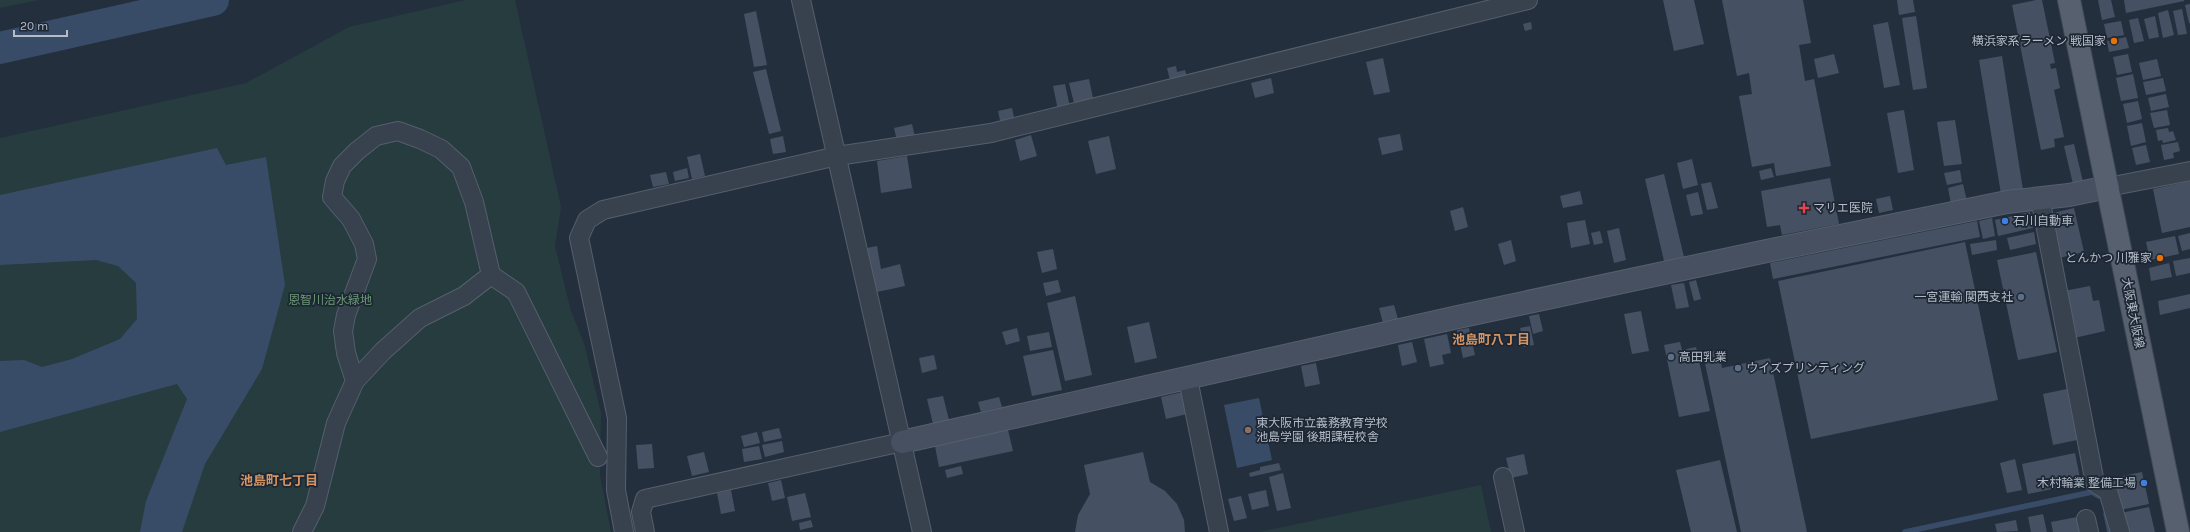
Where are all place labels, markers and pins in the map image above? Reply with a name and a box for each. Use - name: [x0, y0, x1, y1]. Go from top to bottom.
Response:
- place label: 横浜家系ラーメン 戦国家: [1972, 34, 2106, 48]
- marker: 横浜家系ラーメン 戦国家: [2109, 36, 2119, 46]
- place label: マリエ医院: [1813, 201, 1873, 215]
- marker: マリエ医院: [1798, 202, 1810, 214]
- place label: 石川自動車: [2013, 214, 2073, 228]
- marker: 石川自動車: [2000, 216, 2010, 226]
- place label: とんかつ 川雅家: [2065, 251, 2152, 265]
- marker: とんかつ 川雅家: [2155, 253, 2165, 263]
- place label: 一宮運輸 関西支社: [1914, 290, 2013, 304]
- marker: 一宮運輸 関西支社: [2016, 292, 2026, 302]
- place label: 高田乳業: [1679, 350, 1727, 364]
- marker: 高田乳業: [1666, 352, 1676, 362]
- place label: ウイズプリンティング: [1746, 361, 1865, 375]
- marker: ウイズプリンティング: [1733, 363, 1743, 373]
- place label: 東大阪市立義務教育学校 池島学園 後期課程校舎: [1256, 416, 1388, 444]
- marker: 東大阪市立義務教育学校 池島学園 後期課程校舎: [1243, 425, 1253, 435]
- place label: 木村輪業 整備工場: [2037, 476, 2136, 490]
- marker: 木村輪業 整備工場: [2139, 478, 2149, 488]

